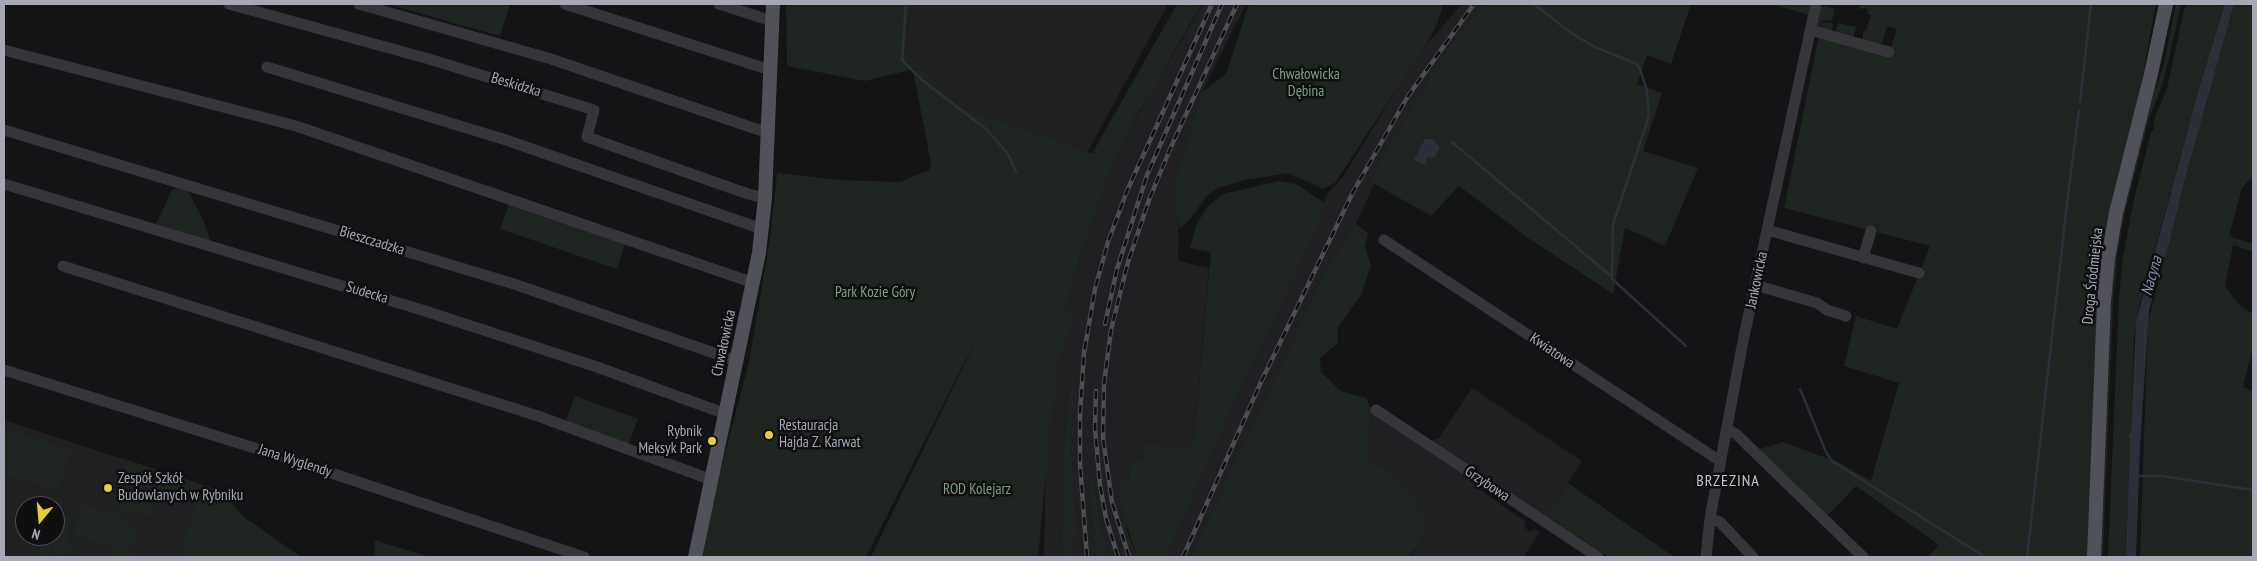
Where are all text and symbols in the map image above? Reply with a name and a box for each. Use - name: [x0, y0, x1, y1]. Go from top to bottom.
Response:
- park label: Chwałowicka Dębina: [1272, 66, 1340, 101]
- street label: Beskidzka: [489, 69, 543, 101]
- street label: Bieszczadzka: [337, 223, 407, 259]
- street label: Droga Śródmiejska: [2079, 227, 2107, 325]
- street label: Jankowicka: [1742, 250, 1772, 310]
- water label: Nacyna: [2137, 254, 2167, 298]
- street label: Sudecka: [344, 278, 390, 308]
- park label: Park Kozie Góry: [835, 284, 915, 302]
- street label: Chwałowicka: [708, 308, 740, 378]
- street label: Kwiatowa: [1526, 330, 1578, 372]
- place label: Restauracja Hajda Z. Karwat: [779, 417, 861, 452]
- place label: Rybnik Meksyk Park: [638, 423, 702, 458]
- marker: Restauracja Hajda Z. Karwat: [763, 429, 775, 441]
- marker: Rybnik Meksyk Park: [706, 435, 718, 447]
- street label: Jana Wyglendy: [256, 441, 334, 481]
- street label: Grzybowa: [1461, 463, 1513, 505]
- place label: Zespół Szkół Budowlanych w Rybniku: [118, 470, 243, 505]
- district label: BRZEZINA: [1695, 471, 1761, 491]
- park label: ROD Kolejarz: [943, 481, 1011, 499]
- marker: Zespół Szkół Budowlanych w Rybniku: [102, 482, 114, 494]
- north arrow: [15, 496, 65, 546]
- text: N: [30, 525, 42, 544]

